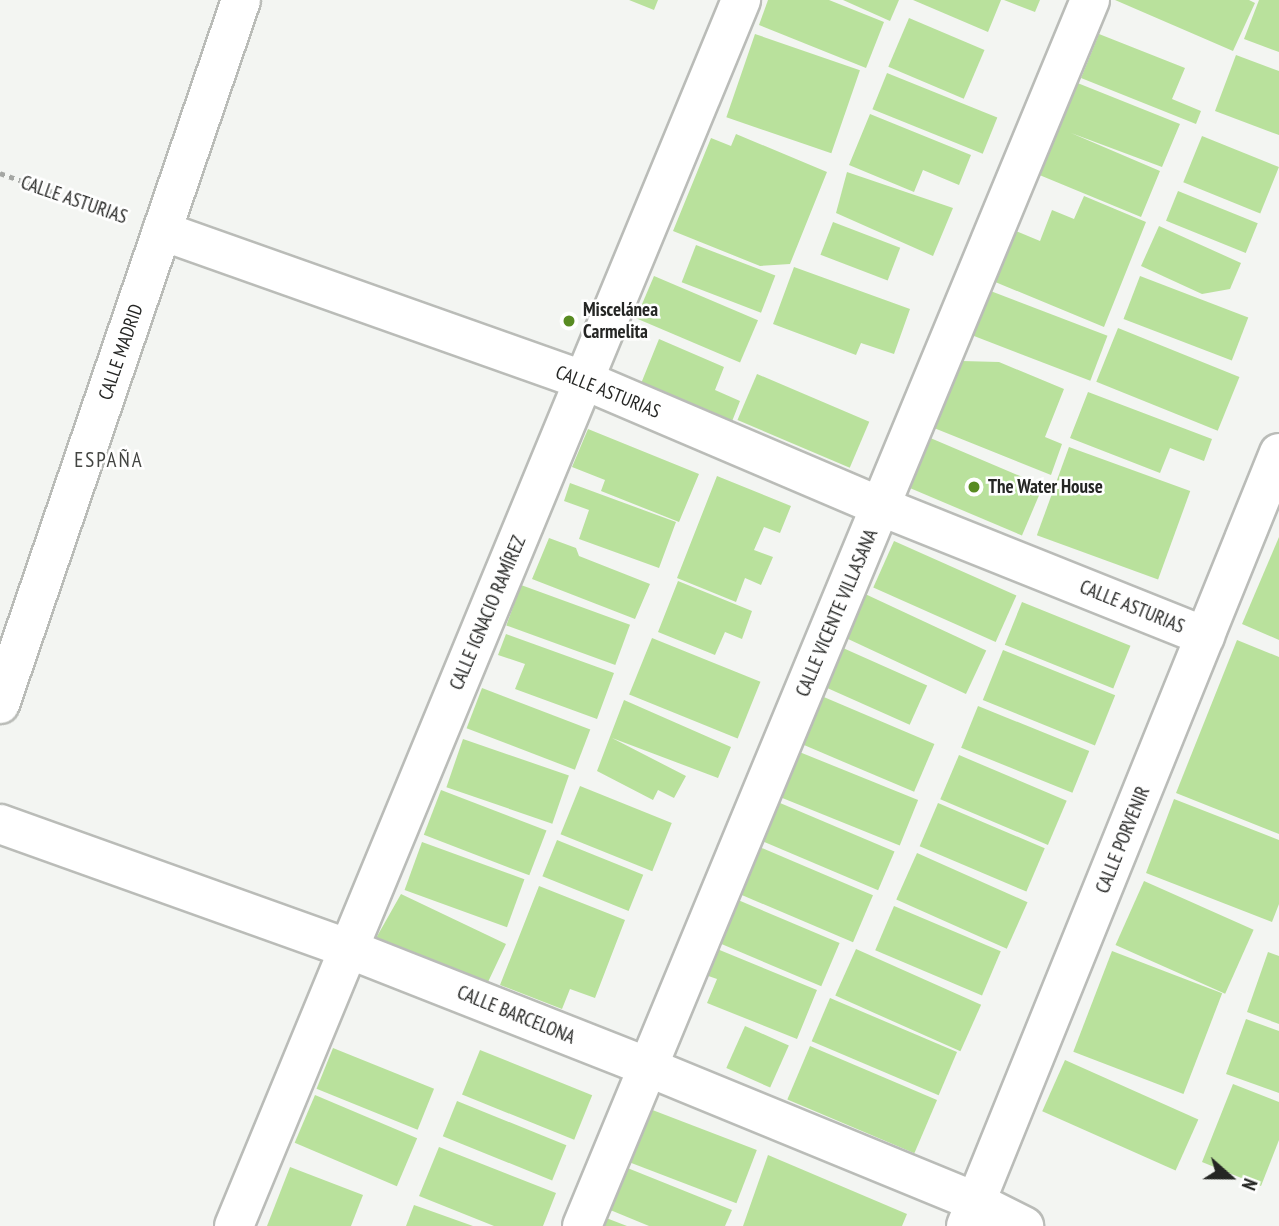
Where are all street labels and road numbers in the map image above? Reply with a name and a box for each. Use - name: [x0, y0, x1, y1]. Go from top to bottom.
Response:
- street label: CALLE ASTURIAS: [18, 171, 130, 229]
- street label: CALLE MADRID: [94, 301, 148, 403]
- street label: CALLE ASTURIAS: [552, 361, 664, 423]
- street label: CALLE VICENTE VILLASANA: [791, 525, 883, 701]
- street label: CALLE IGNACIO RAMÍREZ: [445, 533, 531, 693]
- street label: CALLE ASTURIAS: [1076, 576, 1188, 638]
- street label: CALLE PORVENIR: [1091, 783, 1155, 897]
- street label: CALLE BARCELONA: [454, 981, 578, 1049]

